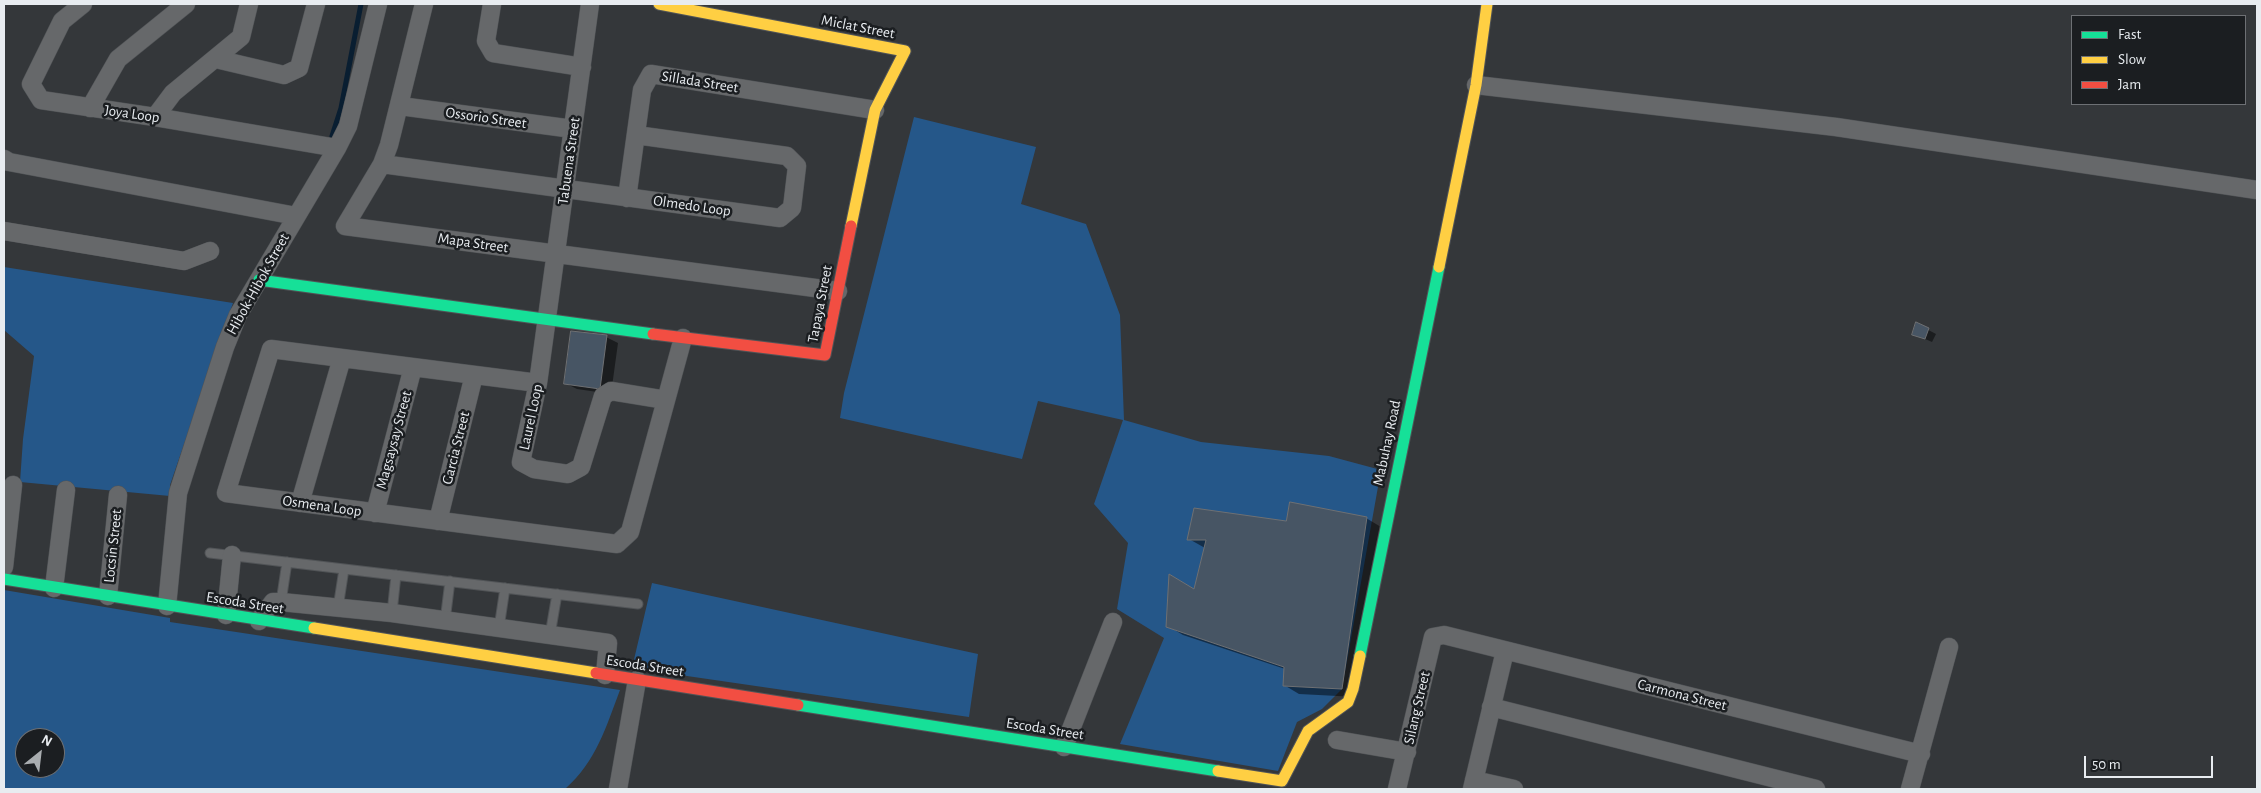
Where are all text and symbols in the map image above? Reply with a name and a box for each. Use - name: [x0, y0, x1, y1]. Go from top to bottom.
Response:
- street label: Miclat Street: [820, 11, 896, 43]
- legend: [2071, 15, 2246, 105]
- text: Fast: [2118, 27, 2141, 42]
- text: Slow: [2118, 52, 2146, 67]
- street label: Sillada Street: [660, 67, 740, 97]
- text: Jam: [2118, 77, 2141, 92]
- street label: Joya Loop: [103, 101, 161, 127]
- street label: Ossorio Street: [444, 103, 528, 133]
- street label: Tabuena Street: [554, 116, 584, 206]
- street label: Olmedo Loop: [652, 192, 732, 220]
- street label: Mapa Street: [437, 229, 509, 257]
- street label: Hibok-Hibok Street: [223, 230, 293, 338]
- street label: Tapaya Street: [804, 264, 836, 344]
- street label: Laurel Loop: [515, 382, 547, 452]
- street label: Magsaysay Street: [372, 389, 416, 491]
- street label: Mabuhay Road: [1369, 398, 1405, 488]
- street label: Garcia Street: [438, 410, 474, 486]
- street label: Osmena Loop: [281, 492, 363, 520]
- street label: Locsin Street: [100, 508, 126, 584]
- street label: Escoda Street: [205, 588, 285, 618]
- street label: Escoda Street: [605, 651, 685, 681]
- street label: Silang Street: [1400, 670, 1434, 746]
- street label: Carmona Street: [1636, 675, 1728, 715]
- street label: Escoda Street: [1005, 714, 1085, 744]
- north arrow: [15, 728, 65, 778]
- text: N: [39, 732, 54, 749]
- scale bar: [2086, 746, 2215, 778]
- text: 50 m: [2092, 757, 2121, 772]

